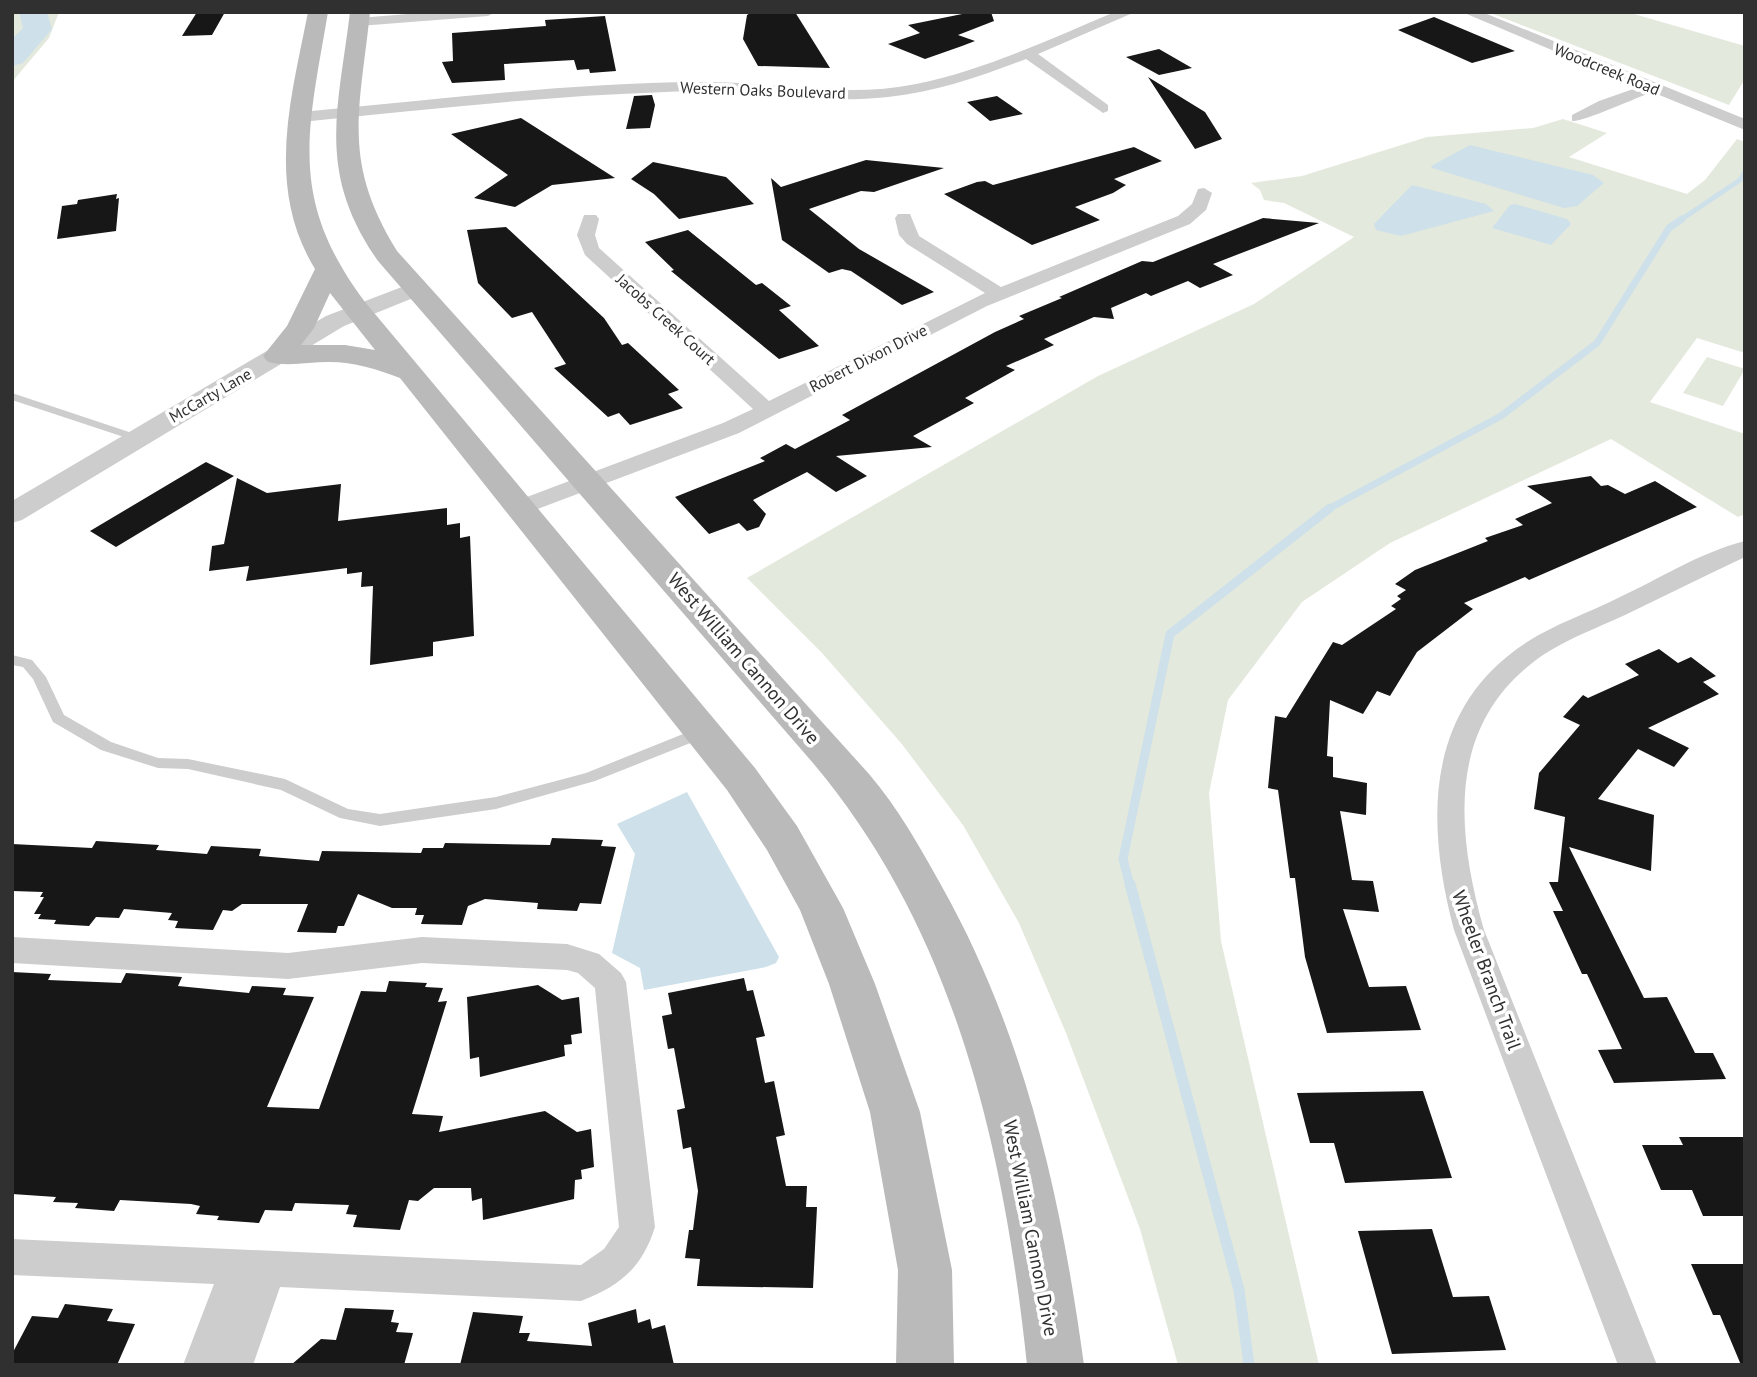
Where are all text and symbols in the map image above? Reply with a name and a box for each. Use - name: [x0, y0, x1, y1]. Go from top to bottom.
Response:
- street label: Woodcreek Road: [1551, 39, 1663, 99]
- street label: Western Oaks Boulevard: [680, 77, 846, 103]
- street label: Jacobs Creek Court: [612, 269, 720, 369]
- street label: Robert Dixon Drive: [806, 320, 930, 396]
- street label: McCarty Lane: [165, 363, 255, 427]
- street label: West William Cannon Drive: [663, 567, 825, 749]
- street label: Wheeler Branch Trail: [1447, 887, 1527, 1053]
- street label: West William Cannon Drive: [998, 1118, 1064, 1338]

